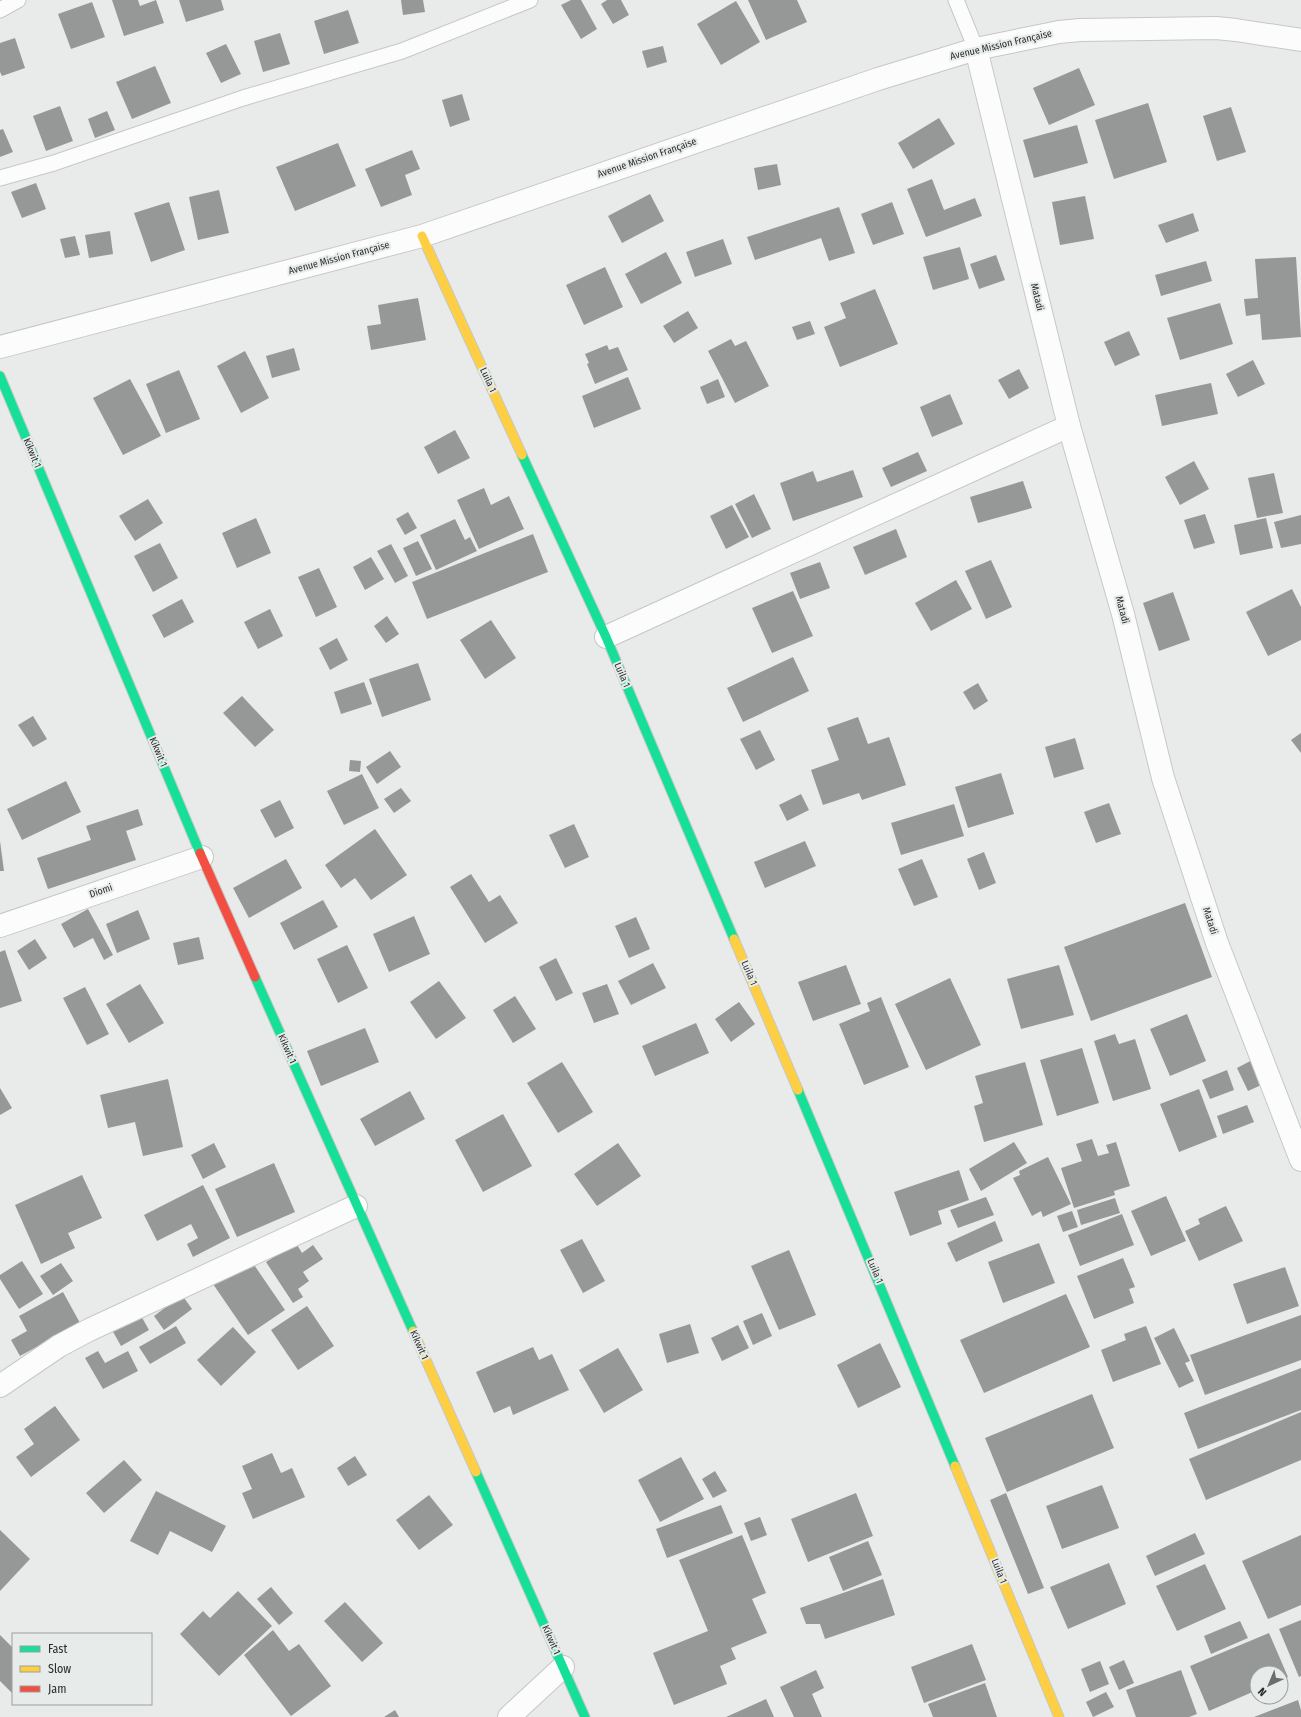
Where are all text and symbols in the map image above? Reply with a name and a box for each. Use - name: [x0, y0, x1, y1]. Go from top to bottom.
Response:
- street label: Avenue Mission Française: [949, 27, 1053, 63]
- street label: Avenue Mission Française: [596, 135, 698, 181]
- street label: Avenue Mission Française: [287, 239, 391, 277]
- street label: Matadi: [1028, 282, 1046, 312]
- street label: Luila 1: [477, 366, 499, 394]
- street label: Kikwit 1: [20, 436, 44, 470]
- street label: Matadi: [1113, 595, 1131, 625]
- street label: Luila 1: [611, 661, 633, 689]
- street label: Kikwit 1: [146, 735, 170, 769]
- street label: Diomi: [88, 881, 114, 901]
- street label: Matadi: [1200, 906, 1220, 936]
- street label: Luila 1: [738, 959, 760, 987]
- street label: Kikwit 1: [275, 1032, 299, 1066]
- street label: Luila 1: [864, 1257, 886, 1285]
- street label: Kikwit 1: [407, 1328, 431, 1362]
- street label: Luila 1: [989, 1557, 1009, 1585]
- street label: Kikwit 1: [539, 1623, 563, 1657]
- legend: [12, 1633, 152, 1705]
- text: Fast: [48, 1642, 67, 1656]
- text: Slow: [48, 1662, 71, 1676]
- north arrow: [1249, 1665, 1289, 1705]
- text: Jam: [48, 1682, 66, 1696]
- text: N: [1256, 1685, 1269, 1699]

